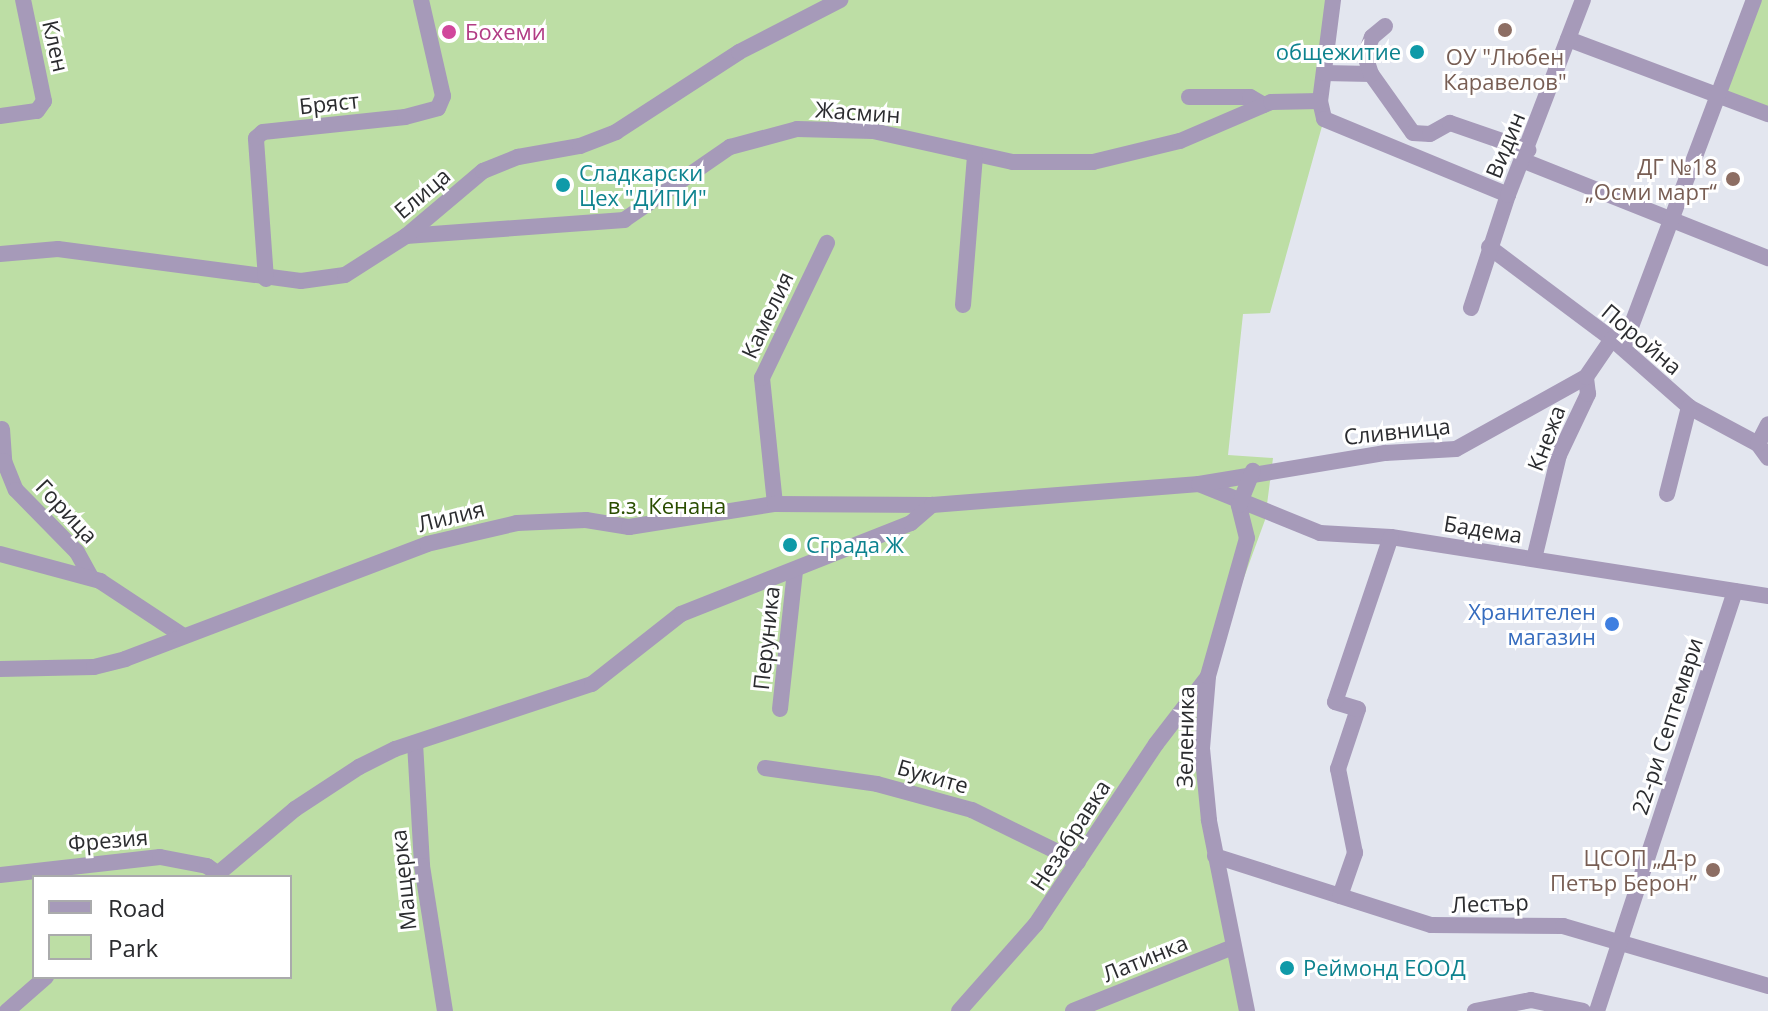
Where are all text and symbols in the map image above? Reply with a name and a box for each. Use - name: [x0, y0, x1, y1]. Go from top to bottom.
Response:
- street label: Клен: [37, 18, 75, 74]
- place label: Бохеми: [465, 19, 546, 45]
- marker: ОУ "Любен Каравелов": [1496, 21, 1514, 39]
- marker: Бохеми: [440, 23, 458, 41]
- place label: общежитие: [1276, 39, 1401, 65]
- marker: общежитие: [1408, 43, 1426, 61]
- place label: ОУ "Любен Каравелов": [1443, 43, 1567, 94]
- street label: Бряст: [298, 87, 360, 119]
- street label: Жасмин: [815, 96, 901, 128]
- street label: Видин: [1480, 108, 1530, 182]
- place label: ДГ №18 „Осми март“: [1585, 153, 1717, 204]
- place label: Сладкарски Цех "ДИПИ": [579, 159, 707, 210]
- street label: Елица: [389, 162, 455, 224]
- marker: ДГ №18 „Осми март“: [1724, 170, 1742, 188]
- marker: Сладкарски Цех "ДИПИ": [554, 176, 572, 194]
- street label: Камелия: [735, 267, 799, 363]
- street label: Поройна: [1597, 298, 1687, 380]
- street label: Кнежа: [1521, 401, 1571, 475]
- street label: Сливница: [1342, 412, 1452, 450]
- street label: Горица: [31, 473, 103, 549]
- park label: в.з. Кенана: [608, 493, 726, 519]
- street label: Лилия: [415, 495, 487, 537]
- street label: Бадема: [1442, 510, 1524, 548]
- place label: Сграда Ж: [806, 532, 904, 558]
- marker: Сграда Ж: [781, 536, 799, 554]
- street label: Перуника: [747, 585, 785, 691]
- place label: Хранителен магазин: [1468, 598, 1596, 650]
- marker: Хранителен магазин: [1603, 615, 1621, 633]
- street label: 22-ри Септември: [1626, 634, 1708, 818]
- street label: Зеленика: [1171, 686, 1199, 788]
- street label: Буките: [894, 753, 972, 799]
- street label: Незабравка: [1025, 775, 1115, 895]
- street label: Фрезия: [67, 823, 149, 857]
- street label: Мащерка: [385, 828, 421, 932]
- place label: ЦСОП „Д-р Петър Берон”: [1550, 844, 1697, 896]
- marker: ЦСОП „Д-р Петър Берон”: [1704, 861, 1722, 879]
- legend: [32, 875, 292, 979]
- street label: Лестър: [1451, 888, 1529, 918]
- text: Road: [108, 891, 165, 924]
- street label: Латинка: [1099, 929, 1191, 987]
- text: Park: [108, 931, 158, 964]
- place label: Реймонд ЕООД: [1303, 955, 1466, 981]
- marker: Реймонд ЕООД: [1278, 959, 1296, 977]

